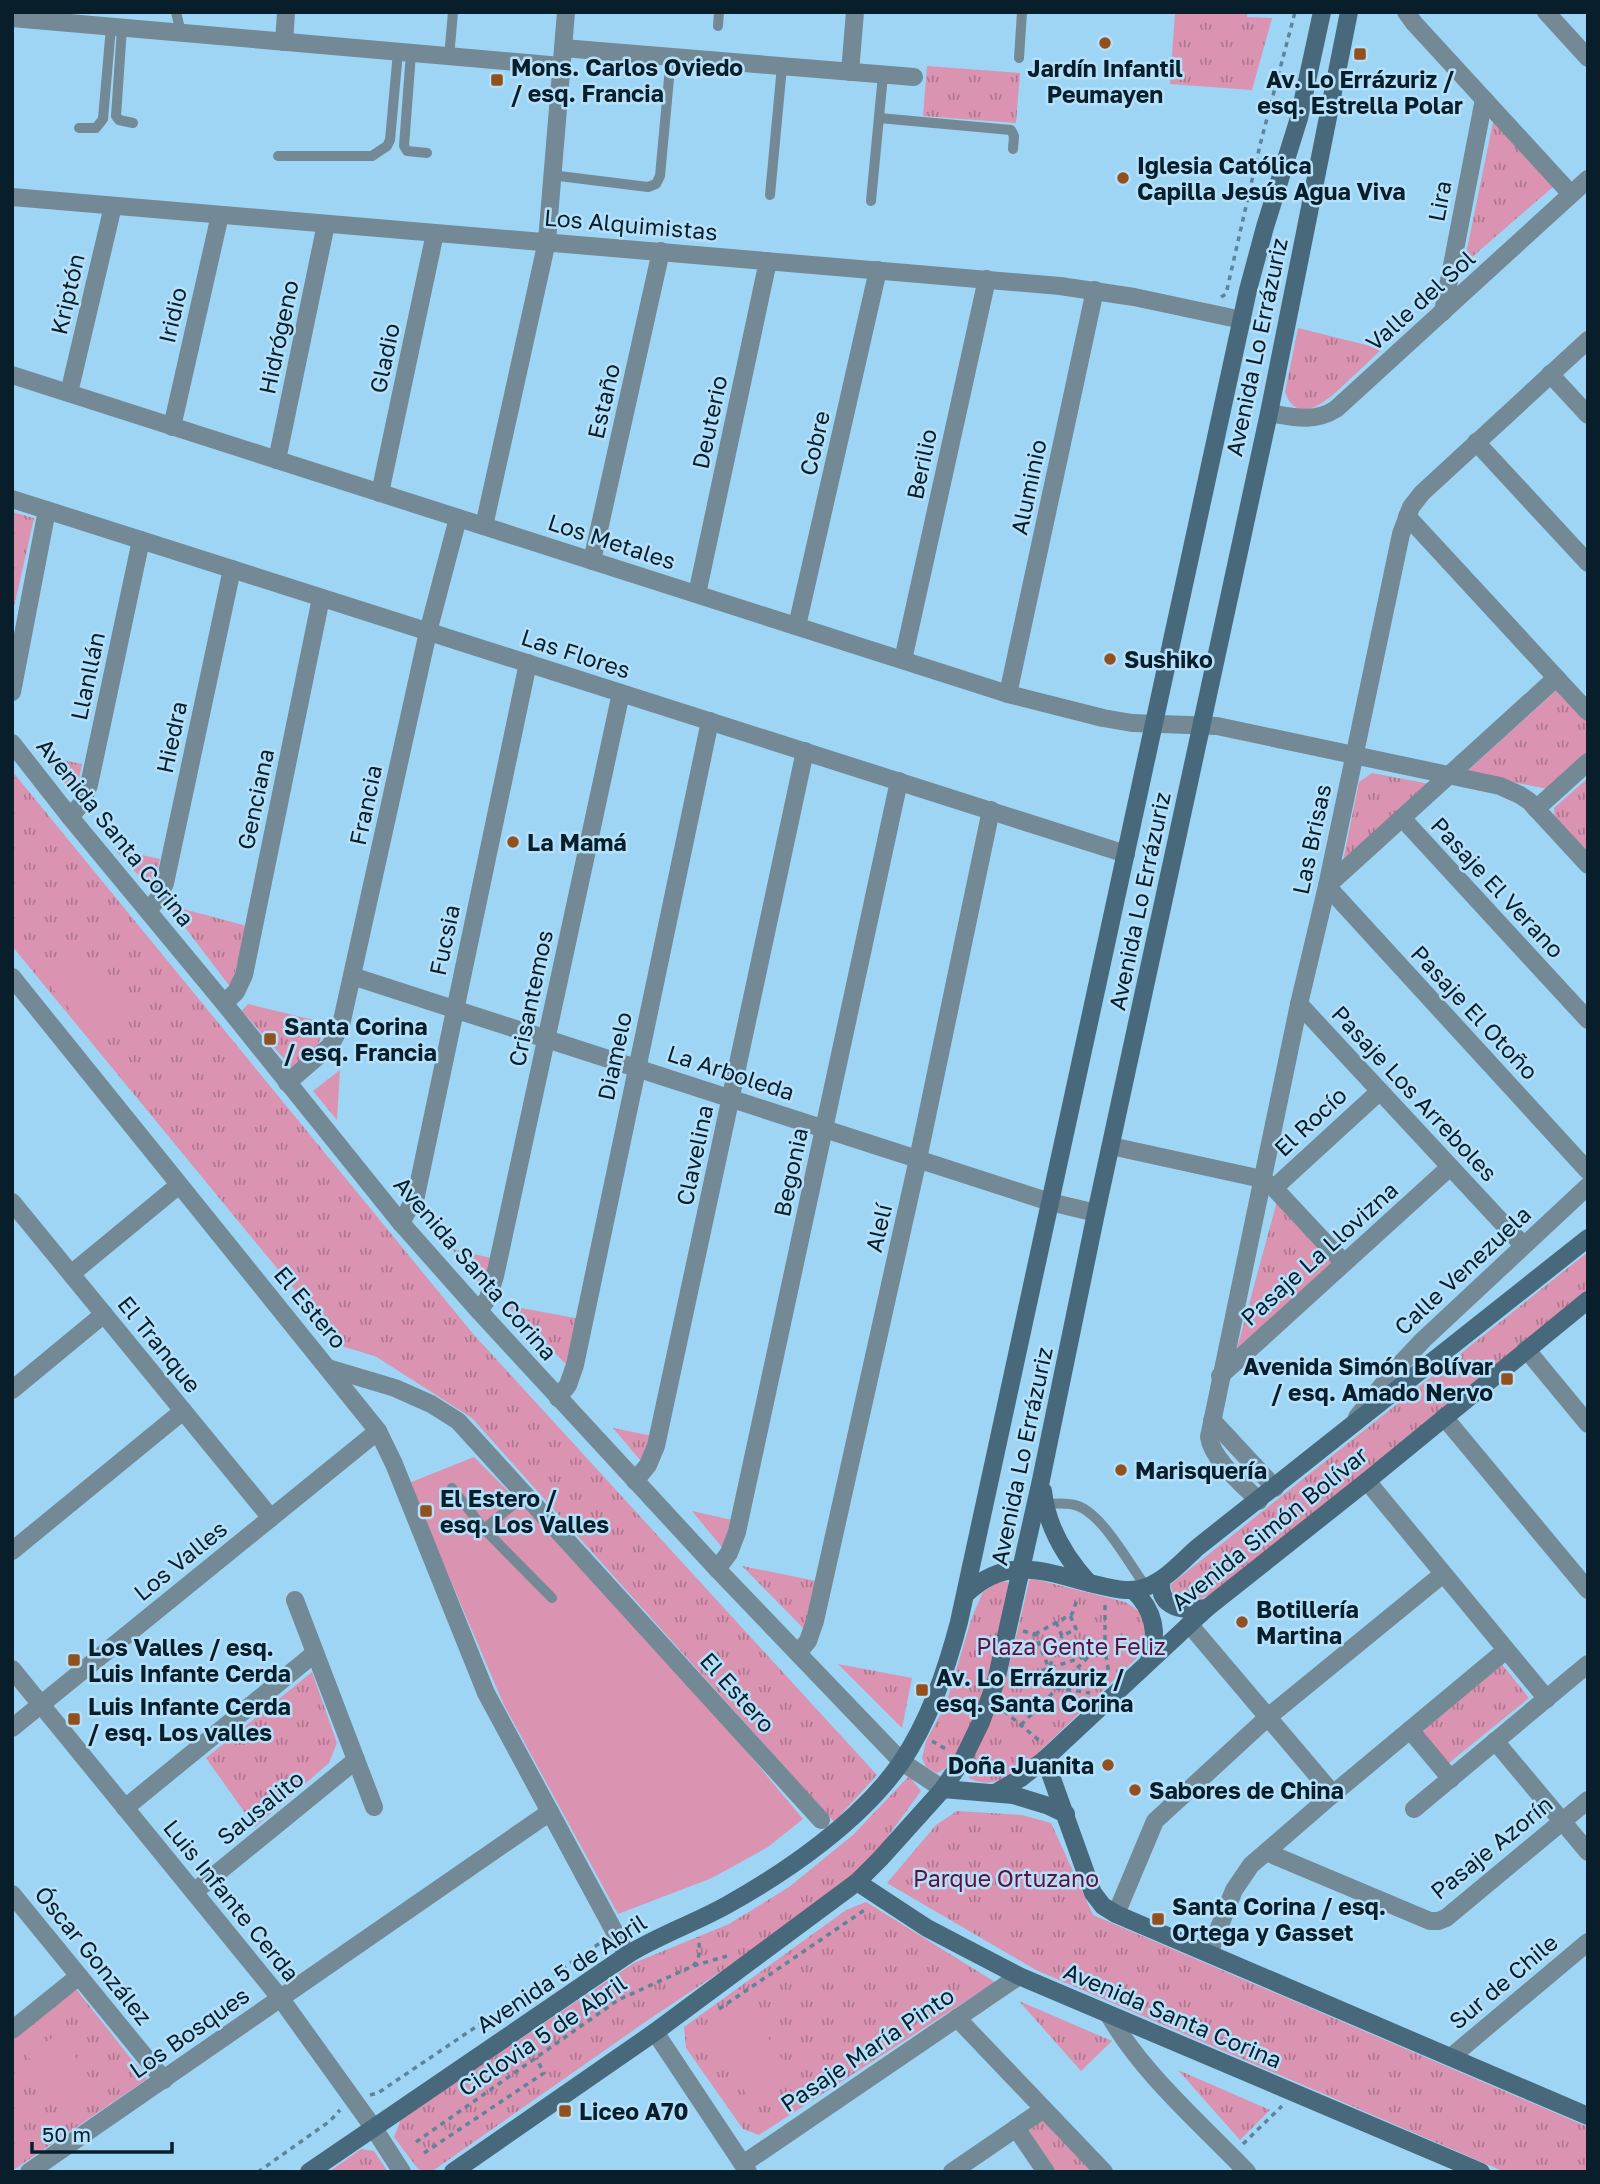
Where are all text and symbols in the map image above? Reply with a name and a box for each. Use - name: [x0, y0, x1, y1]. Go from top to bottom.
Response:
- marker: Jardín Infantil Peumayen: [1097, 35, 1113, 51]
- marker: Av. Lo Errázuriz / esq. Estrella Polar: [1352, 46, 1368, 62]
- place label: Mons. Carlos Oviedo / esq. Francia: [511, 53, 743, 107]
- place label: Jardín Infantil Peumayen: [1027, 54, 1183, 108]
- place label: Av. Lo Errázuriz / esq. Estrella Polar: [1257, 65, 1463, 119]
- marker: Mons. Carlos Oviedo / esq. Francia: [489, 72, 505, 88]
- place label: Iglesia Católica Capilla Jesús Agua Viva: [1137, 151, 1406, 205]
- marker: Iglesia Católica Capilla Jesús Agua Viva: [1115, 170, 1131, 186]
- street label: Lira: [1421, 178, 1457, 224]
- street label: Los Alquimistas: [543, 202, 719, 246]
- street label: Avenida Lo Errázuriz: [1219, 235, 1293, 459]
- street label: Valle del Sol: [1360, 244, 1480, 356]
- street label: Kriptón: [44, 251, 90, 337]
- street label: Hidrógeno: [252, 277, 304, 397]
- street label: Iridio: [152, 284, 192, 346]
- street label: Gladio: [363, 321, 405, 395]
- street label: Estaño: [581, 361, 625, 441]
- street label: Deuterio: [685, 373, 733, 471]
- street label: Cobre: [793, 408, 835, 478]
- street label: Berilio: [900, 426, 942, 502]
- street label: Aluminio: [1004, 437, 1052, 537]
- street label: Los Metales: [545, 507, 679, 575]
- street label: Las Flores: [518, 622, 634, 684]
- street label: Llanllán: [64, 629, 110, 723]
- place label: Sushiko: [1124, 645, 1213, 673]
- marker: Sushiko: [1102, 651, 1118, 667]
- street label: Hiedra: [150, 698, 192, 776]
- street label: Avenida Santa Corina: [31, 732, 201, 932]
- street label: Genciana: [231, 746, 279, 852]
- street label: Francia: [343, 762, 387, 848]
- street label: Las Brisas: [1286, 781, 1336, 897]
- street label: Avenida Lo Errázuriz: [1102, 789, 1176, 1013]
- street label: Pasaje El Verano: [1426, 811, 1570, 963]
- place label: La Mamá: [527, 828, 627, 856]
- marker: La Mamá: [505, 834, 521, 850]
- street label: Fucsia: [423, 902, 465, 978]
- street label: Crisantemos: [502, 927, 558, 1069]
- street label: Pasaje El Otoño: [1406, 939, 1544, 1085]
- street label: Pasaje Los Arreboles: [1326, 999, 1504, 1187]
- street label: Diamelo: [591, 1009, 637, 1103]
- place label: Santa Corina / esq. Francia: [284, 1012, 437, 1066]
- marker: Santa Corina / esq. Francia: [262, 1031, 278, 1047]
- street label: La Arboleda: [664, 1038, 798, 1106]
- street label: El Rocío: [1268, 1080, 1352, 1162]
- street label: Clavelina: [670, 1102, 718, 1208]
- street label: Begonia: [767, 1125, 813, 1219]
- street label: Avenida Santa Corina: [389, 1170, 563, 1366]
- street label: Pasaje La Llovizna: [1235, 1175, 1403, 1331]
- street label: Alelí: [859, 1199, 898, 1255]
- street label: Calle Venezuela: [1388, 1200, 1536, 1340]
- street label: El Estero: [269, 1260, 353, 1354]
- street label: El Tranque: [112, 1290, 208, 1398]
- street label: Avenida Lo Errázuriz: [984, 1344, 1058, 1568]
- place label: Avenida Simón Bolívar / esq. Amado Nervo: [1243, 1352, 1493, 1406]
- marker: Avenida Simón Bolívar / esq. Amado Nervo: [1499, 1371, 1515, 1387]
- street label: Avenida Simón Bolívar: [1165, 1440, 1373, 1616]
- place label: Marisquería: [1135, 1456, 1267, 1484]
- marker: Marisquería: [1113, 1462, 1129, 1478]
- place label: El Estero / esq. Los Valles: [440, 1484, 609, 1538]
- marker: El Estero / esq. Los Valles: [418, 1503, 434, 1519]
- street label: Los Valles: [128, 1514, 232, 1606]
- place label: Botillería Martina: [1256, 1595, 1359, 1649]
- marker: Botillería Martina: [1234, 1614, 1250, 1630]
- park label: Plaza Gente Feliz: [976, 1632, 1166, 1660]
- place label: Los Valles / esq. Luis Infante Cerda: [88, 1633, 291, 1687]
- street label: El Estero: [695, 1646, 781, 1738]
- marker: Los Valles / esq. Luis Infante Cerda: [66, 1652, 82, 1668]
- place label: Av. Lo Errázuriz / esq. Santa Corina: [936, 1663, 1133, 1717]
- marker: Av. Lo Errázuriz / esq. Santa Corina: [914, 1682, 930, 1698]
- place label: Luis Infante Cerda / esq. Los valles: [88, 1692, 291, 1746]
- marker: Luis Infante Cerda / esq. Los valles: [66, 1711, 82, 1727]
- place label: Doña Juanita: [948, 1751, 1094, 1779]
- marker: Doña Juanita: [1100, 1757, 1116, 1773]
- street label: Sausalito: [211, 1764, 309, 1850]
- place label: Sabores de China: [1149, 1776, 1344, 1804]
- marker: Sabores de China: [1127, 1782, 1143, 1798]
- street label: Pasaje Azorín: [1424, 1789, 1558, 1905]
- street label: Luis Infante Cerda: [158, 1813, 306, 1987]
- park label: Parque Ortuzano: [913, 1864, 1099, 1892]
- street label: Óscar González: [29, 1880, 159, 2030]
- place label: Santa Corina / esq. Ortega y Gasset: [1172, 1892, 1386, 1946]
- street label: Avenida 5 de Abril: [471, 1908, 651, 2038]
- marker: Santa Corina / esq. Ortega y Gasset: [1150, 1911, 1166, 1927]
- street label: Sur de Chile: [1443, 1928, 1563, 2034]
- street label: Avenida Santa Corina: [1060, 1956, 1286, 2074]
- street label: Ciclovia 5 de Abril: [453, 1968, 631, 2102]
- street label: Los Bosques: [124, 1980, 254, 2084]
- street label: Pasaje María Pinto: [775, 1981, 959, 2117]
- place label: Liceo A70: [579, 2097, 689, 2125]
- marker: Liceo A70: [557, 2103, 573, 2119]
- scale bar: [32, 2110, 172, 2154]
- text: 50 m: [42, 2121, 91, 2147]

